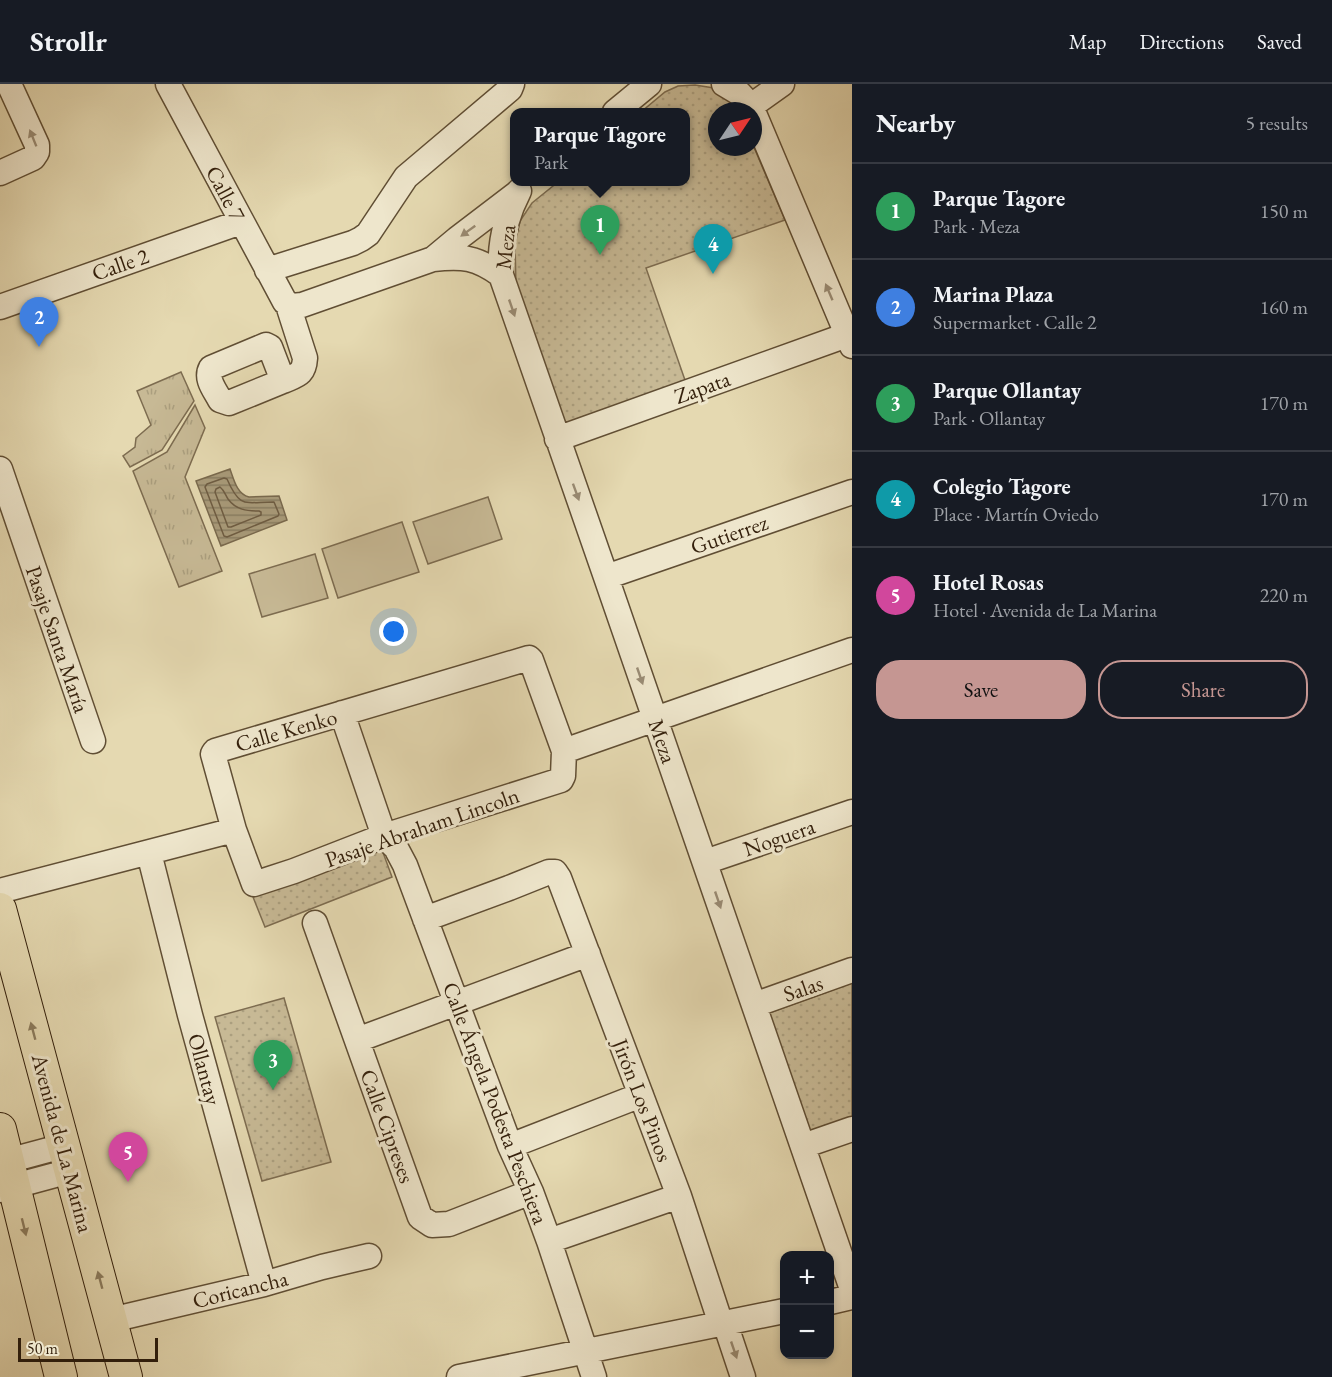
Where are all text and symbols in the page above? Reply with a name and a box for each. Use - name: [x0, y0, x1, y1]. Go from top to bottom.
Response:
- text: Strollr: [30, 23, 107, 59]
- text: Map: [1069, 28, 1106, 55]
- text: Directions: [1139, 28, 1224, 55]
- text: Saved: [1257, 28, 1302, 55]
- north arrow: [708, 102, 762, 156]
- text: Nearby: [876, 106, 956, 140]
- popup: [510, 108, 690, 186]
- text: 5 results: [1245, 110, 1308, 136]
- text: Parque Tagore: [534, 120, 666, 149]
- one-way arrow: [28, 128, 38, 146]
- text: Park: [534, 149, 568, 175]
- street label: Calle 7: [199, 161, 252, 226]
- text: Parque Tagore: [933, 184, 1065, 213]
- text: 1: [890, 198, 901, 224]
- text: 150 m: [1260, 198, 1308, 224]
- pin: 1: [580, 206, 620, 255]
- text: Park · Meza: [933, 213, 1020, 239]
- street label: Meza: [489, 223, 522, 271]
- one-way arrow: [461, 224, 476, 236]
- pin: 4: [694, 224, 732, 274]
- street label: Calle 2: [88, 241, 153, 288]
- text: Marina Plaza: [933, 280, 1053, 309]
- one-way arrow: [824, 283, 833, 301]
- text: 2: [890, 294, 901, 320]
- text: 160 m: [1260, 294, 1308, 320]
- pin: 2: [20, 298, 58, 347]
- one-way arrow: [507, 299, 517, 317]
- text: Supermarket · Calle 2: [933, 309, 1097, 335]
- street label: Zapata: [670, 364, 734, 411]
- text: Parque Ollantay: [933, 376, 1081, 405]
- text: 3: [890, 390, 901, 416]
- text: 170 m: [1260, 390, 1308, 416]
- text: Park · Ollantay: [933, 405, 1045, 431]
- text: Colegio Tagore: [933, 472, 1071, 501]
- one-way arrow: [571, 483, 581, 501]
- text: 4: [890, 486, 901, 512]
- text: 170 m: [1260, 486, 1308, 512]
- text: Place · Martín Oviedo: [933, 501, 1099, 527]
- street label: Gutierrez: [687, 507, 772, 561]
- street label: Pasaje Santa María: [19, 562, 96, 717]
- text: Hotel Rosas: [933, 568, 1044, 597]
- text: 5: [890, 582, 901, 608]
- text: 220 m: [1260, 582, 1308, 608]
- text: Hotel · Avenida de La Marina: [933, 597, 1157, 623]
- your location: [379, 617, 408, 646]
- button: Save: [876, 660, 1086, 719]
- button: Share: [1098, 660, 1308, 719]
- one-way arrow: [636, 667, 645, 685]
- street label: Calle Kenko: [232, 702, 340, 759]
- street label: Meza: [641, 715, 684, 767]
- street label: Pasaje Abraham Lincoln: [321, 781, 523, 874]
- street label: Noguera: [739, 812, 819, 863]
- one-way arrow: [714, 891, 723, 909]
- street label: Salas: [779, 968, 827, 1009]
- street label: Calle Ángela Podesta Peschiera: [436, 978, 555, 1229]
- one-way arrow: [27, 1022, 37, 1040]
- street label: Ollantay: [181, 1030, 228, 1108]
- street label: Jirón Los Pinos: [605, 1033, 679, 1166]
- pin: 3: [254, 1040, 292, 1090]
- street label: Avenida de La Marina: [24, 1049, 100, 1236]
- street label: Calle Cipreses: [354, 1065, 422, 1187]
- pin: 5: [108, 1132, 148, 1182]
- one-way arrow: [20, 1218, 30, 1236]
- map controls: [780, 1251, 834, 1359]
- button: +: [780, 1251, 834, 1305]
- street label: Coricancha: [189, 1264, 291, 1315]
- one-way arrow: [95, 1271, 104, 1289]
- button: −: [780, 1305, 834, 1359]
- scale bar: [18, 1335, 158, 1362]
- text: 50 m: [27, 1338, 58, 1359]
- one-way arrow: [730, 1341, 740, 1359]

